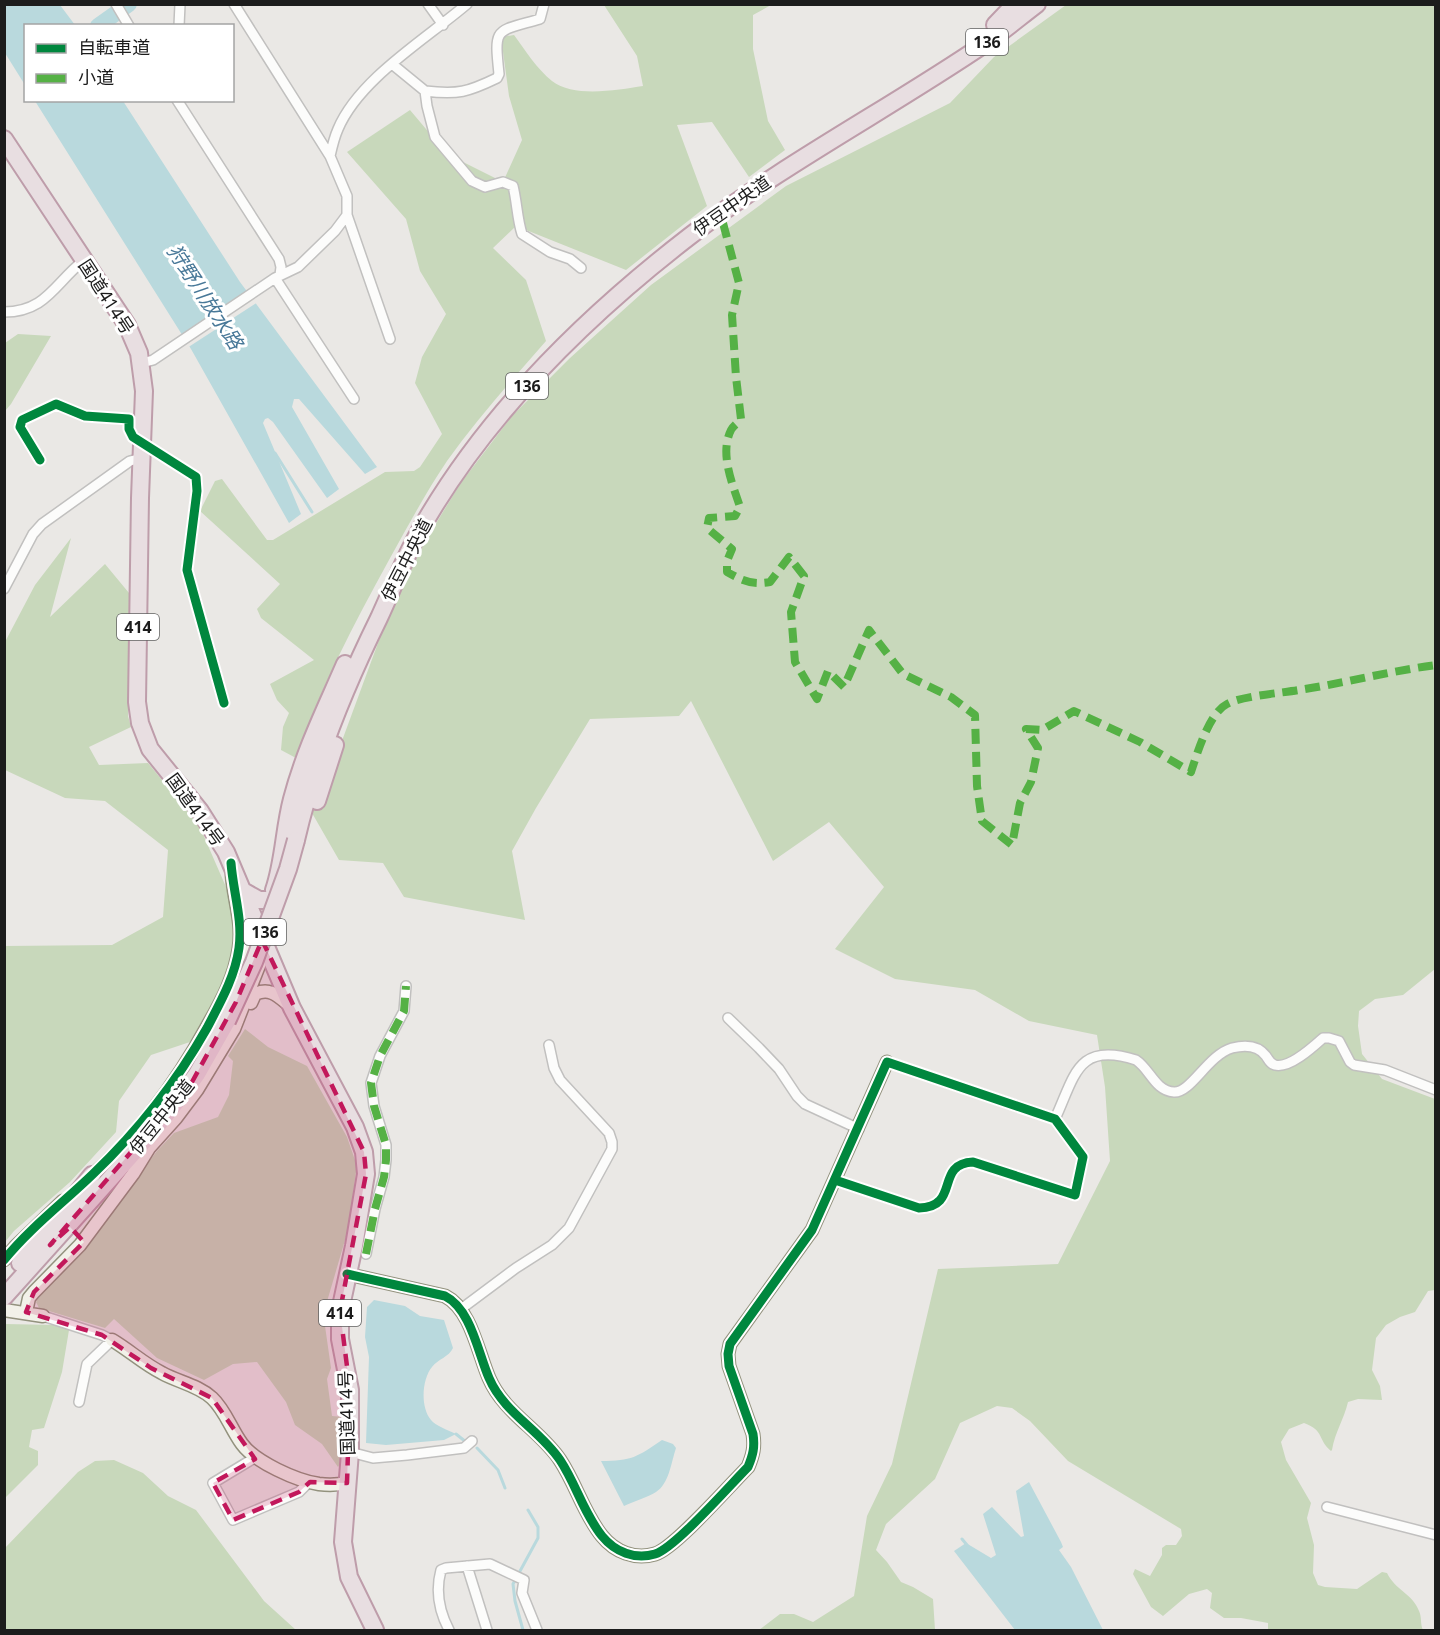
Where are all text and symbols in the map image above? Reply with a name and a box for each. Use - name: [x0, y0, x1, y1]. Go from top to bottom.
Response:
- legend: [24, 24, 234, 102]
- road number: 136: [966, 29, 1008, 55]
- text: 自転車道: [78, 35, 150, 59]
- text: 小道: [78, 65, 114, 89]
- street label: 伊豆中央道: [688, 170, 775, 241]
- water label: 狩野川放水路: [161, 239, 251, 356]
- street label: 国道414号: [74, 254, 140, 339]
- road number: 136: [506, 373, 548, 399]
- street label: 伊豆中央道: [375, 514, 437, 605]
- road number: 414: [117, 614, 159, 640]
- street label: 国道414号: [161, 768, 230, 851]
- road number: 136: [244, 919, 286, 945]
- street label: 伊豆中央道: [124, 1074, 199, 1159]
- road number: 414: [319, 1300, 361, 1326]
- street label: 国道414号: [333, 1370, 359, 1456]

